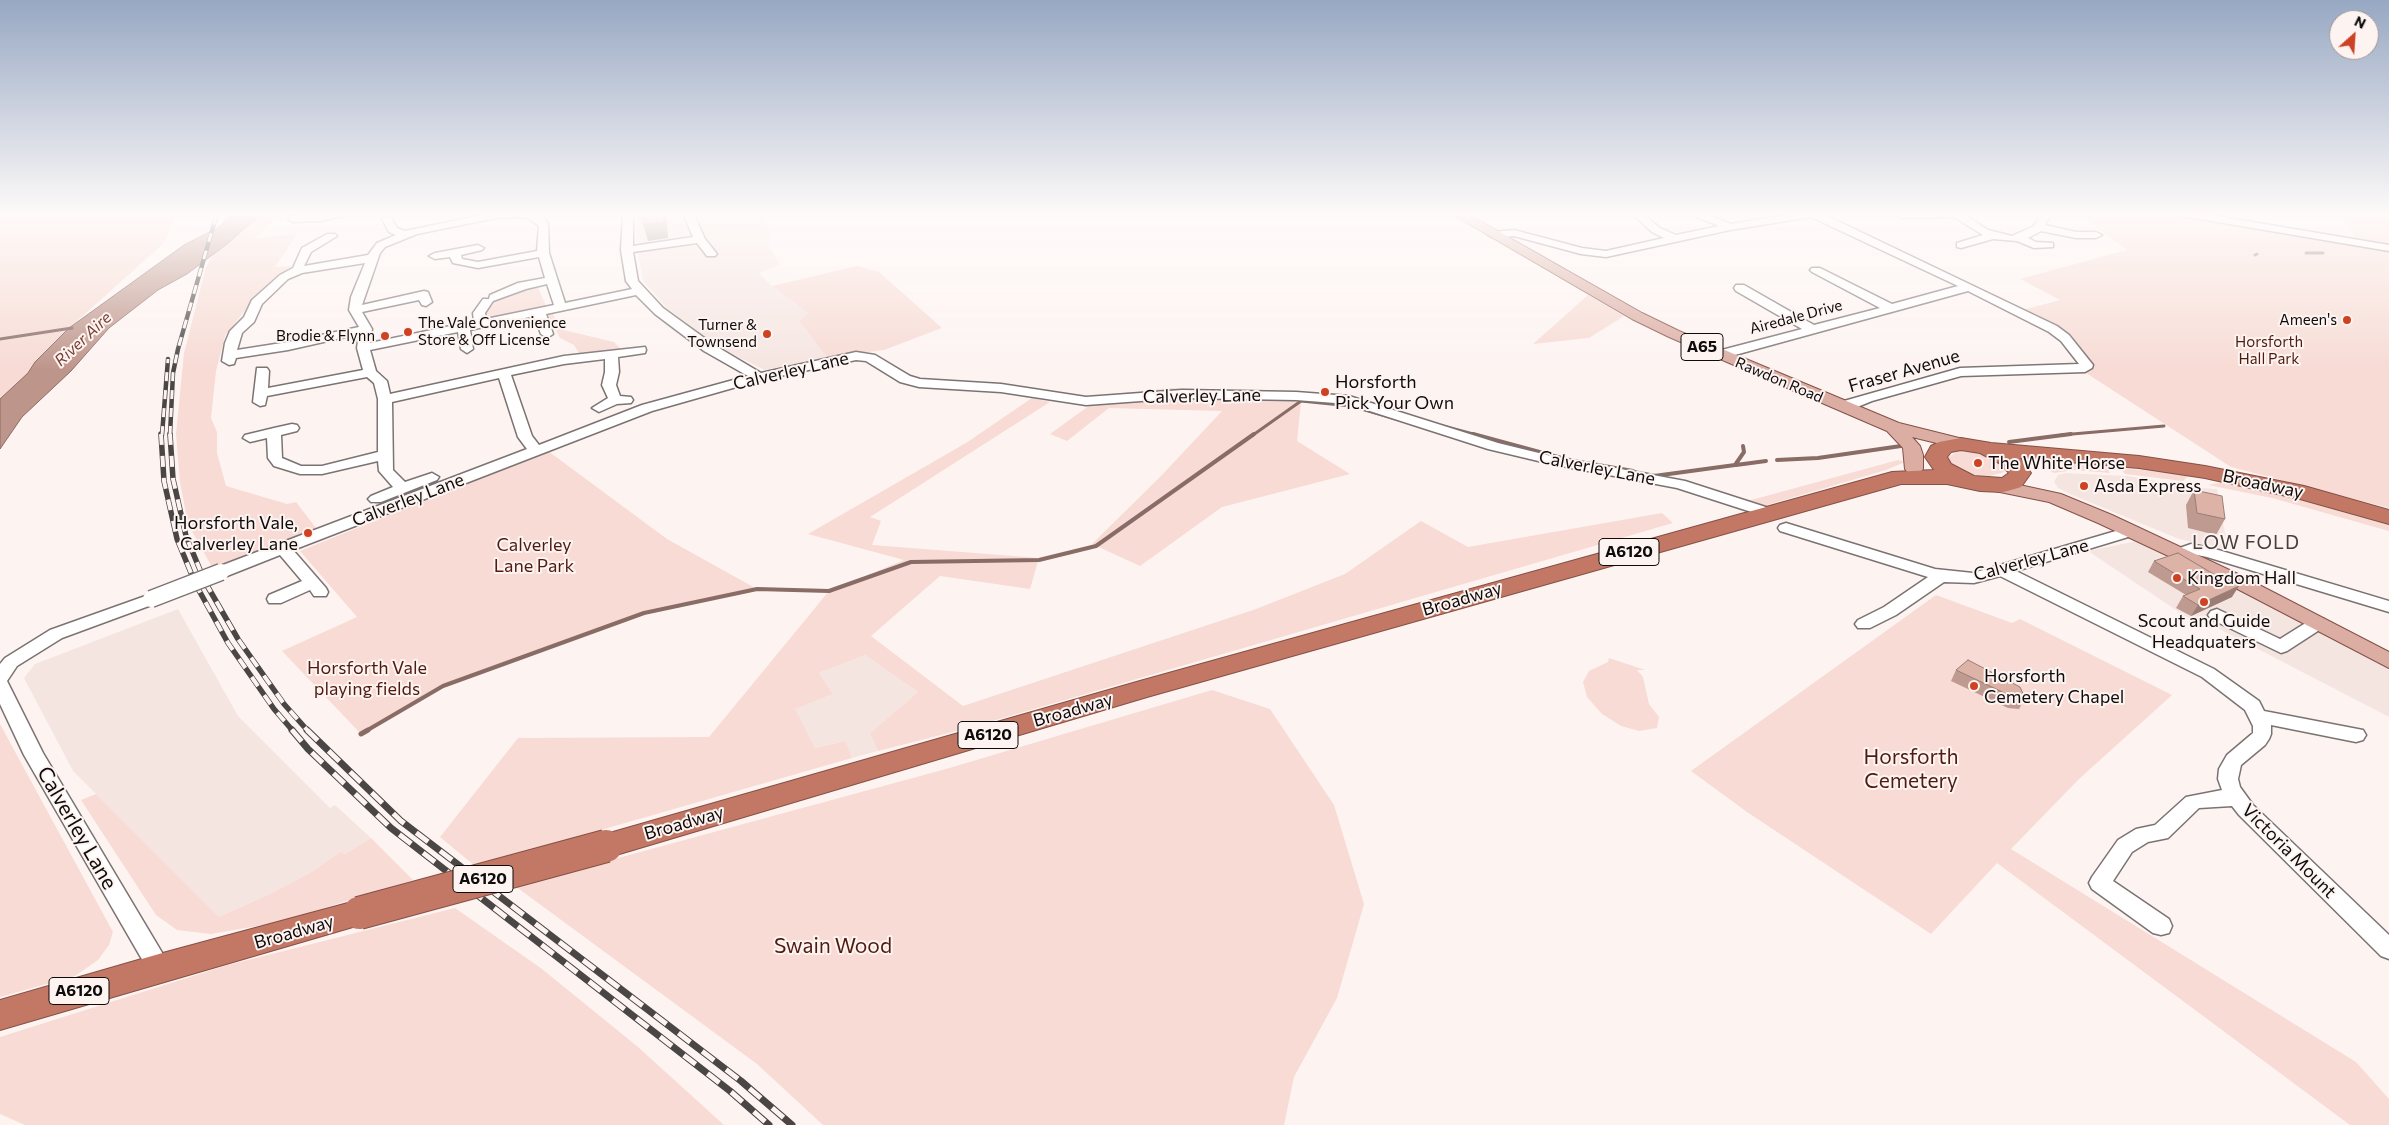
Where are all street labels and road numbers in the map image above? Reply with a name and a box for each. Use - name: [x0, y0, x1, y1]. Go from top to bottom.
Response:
- street label: Airedale Drive: [1748, 296, 1844, 338]
- road number: A65: [1681, 334, 1723, 361]
- street label: Fraser Avenue: [1846, 345, 1962, 397]
- street label: Calverley Lane: [731, 347, 851, 395]
- street label: Rawdon Road: [1732, 353, 1826, 407]
- street label: Calverley Lane: [1143, 384, 1261, 408]
- street label: Calverley Lane: [1537, 446, 1657, 490]
- street label: Broadway: [2221, 465, 2305, 503]
- street label: Calverley Lane: [349, 469, 467, 531]
- street label: Calverley Lane: [1971, 534, 2091, 586]
- road number: A6120: [1599, 538, 1659, 566]
- street label: Broadway: [1420, 577, 1504, 621]
- street label: Broadway: [1031, 688, 1115, 732]
- road number: A6120: [958, 722, 1018, 748]
- street label: Calverley Lane: [32, 762, 122, 894]
- street label: Victoria Mount: [2237, 799, 2341, 903]
- street label: Broadway: [642, 801, 726, 845]
- road number: A6120: [453, 866, 513, 892]
- street label: Broadway: [252, 910, 336, 954]
- road number: A6120: [49, 978, 109, 1004]

